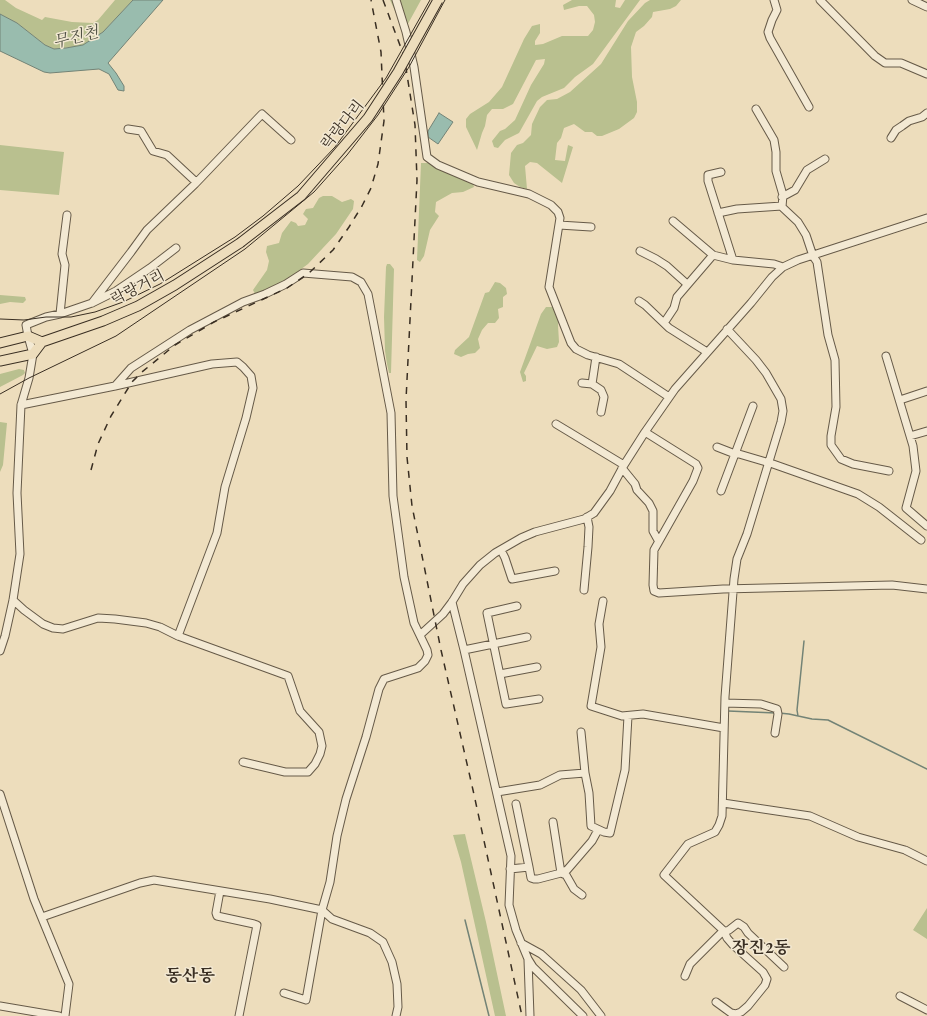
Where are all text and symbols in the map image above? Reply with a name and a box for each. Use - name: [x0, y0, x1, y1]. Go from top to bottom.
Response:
- water label: 무진천: [51, 23, 101, 53]
- street label: 락랑다리: [318, 97, 368, 153]
- street label: 락랑거리: [108, 267, 168, 309]
- district label: 장진2동: [732, 938, 790, 958]
- district label: 동산동: [165, 966, 215, 986]

